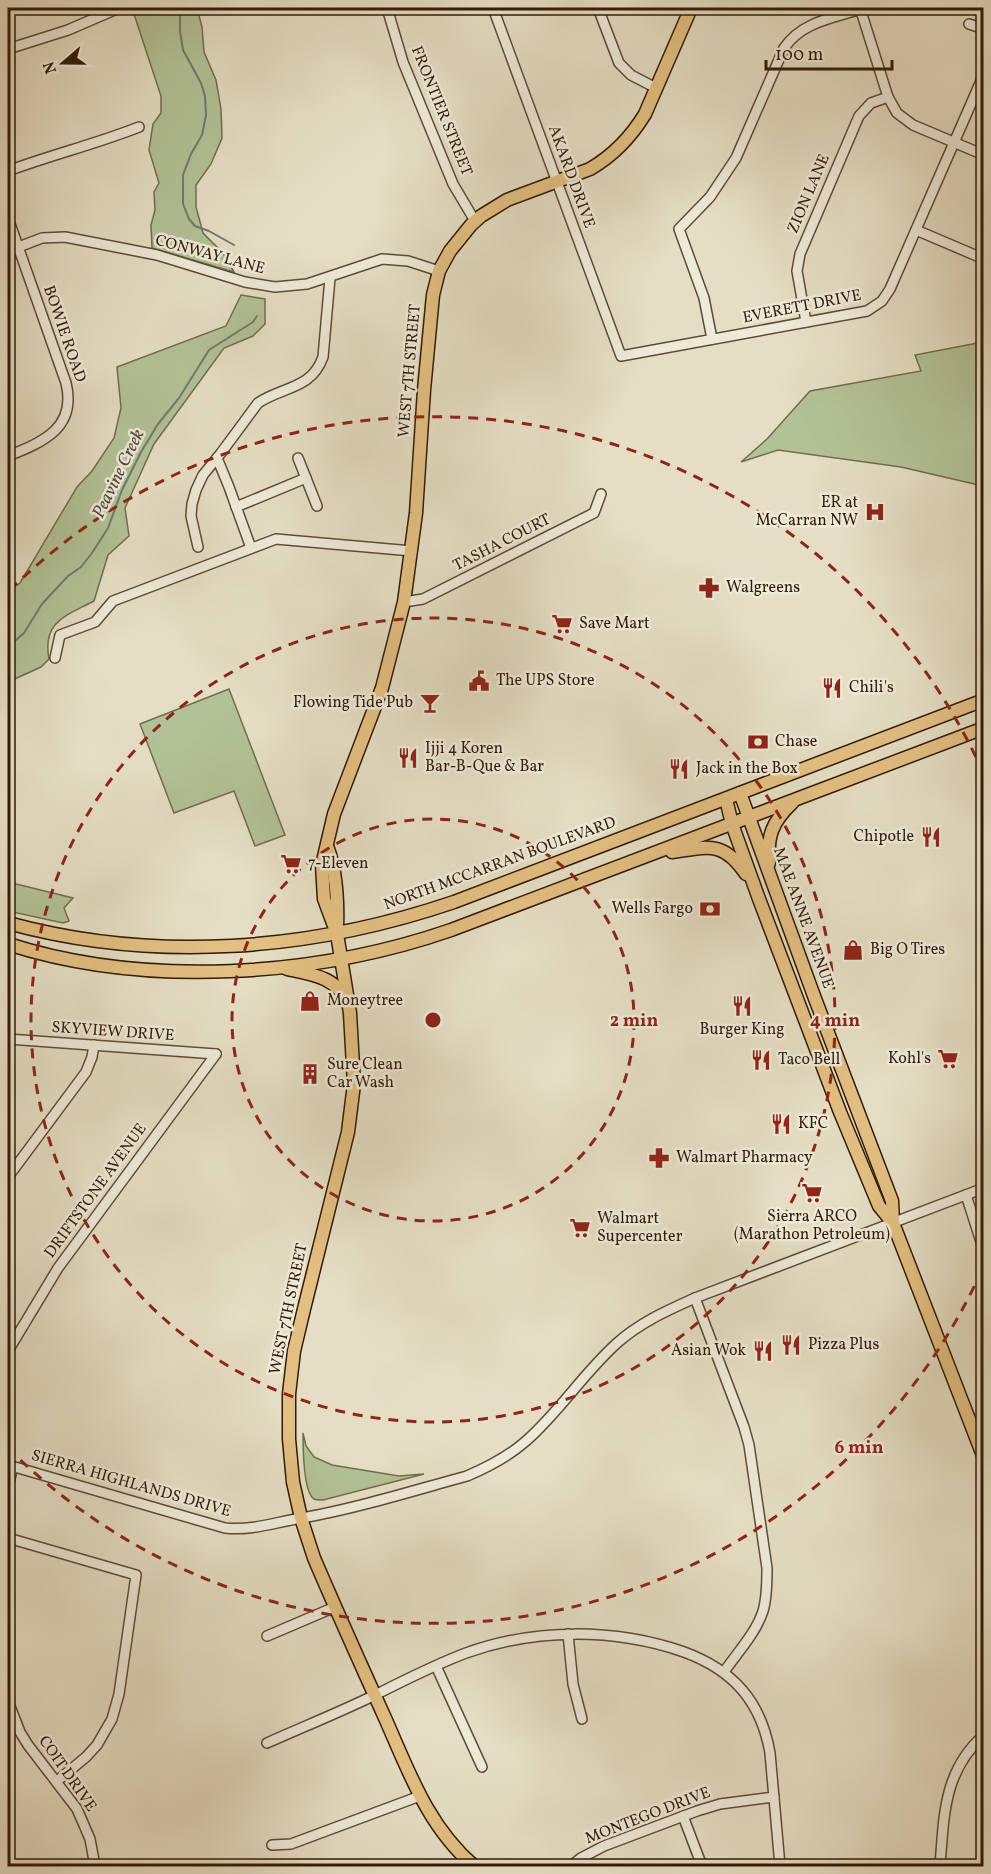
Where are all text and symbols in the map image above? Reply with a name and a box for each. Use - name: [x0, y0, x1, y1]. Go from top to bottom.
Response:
- north arrow: [33, 33, 93, 93]
- scale bar: [766, 33, 892, 71]
- street label: FRONTIER STREET: [405, 43, 477, 179]
- text: 100 m: [775, 43, 824, 68]
- text: N: [38, 58, 63, 77]
- street label: AKARD DRIVE: [542, 122, 600, 232]
- street label: ZION LANE: [782, 151, 836, 237]
- street label: CONWAY LANE: [153, 230, 267, 280]
- street label: BOWIE ROAD: [37, 283, 91, 386]
- street label: EVERETT DRIVE: [741, 285, 863, 329]
- street label: WEST 7TH STREET: [393, 303, 427, 439]
- water label: Peavine Creek: [87, 425, 151, 523]
- place label: ER at McCarran NW: [756, 492, 858, 532]
- hospital icon: ER at McCarran NW: [863, 500, 887, 524]
- street label: TASHA COURT: [449, 509, 555, 577]
- pharmacy icon: Walgreens: [697, 576, 721, 600]
- place label: Walgreens: [726, 577, 800, 599]
- supermarket icon: Save Mart: [550, 612, 574, 636]
- place label: Save Mart: [579, 613, 650, 635]
- public building icon: The UPS Store: [467, 669, 491, 693]
- place label: The UPS Store: [496, 670, 595, 692]
- restaurant icon: Chili's: [820, 676, 844, 700]
- place label: Chili's: [849, 677, 894, 699]
- bar icon: Flowing Tide Pub: [418, 691, 442, 715]
- place label: Flowing Tide Pub: [293, 692, 413, 714]
- bank icon: Chase: [746, 730, 770, 754]
- place label: Chase: [775, 731, 817, 753]
- place label: Ijji 4 Koren Bar-B-Que & Bar: [425, 738, 544, 778]
- restaurant icon: Ijji 4 Koren Bar-B-Que & Bar: [396, 746, 420, 770]
- restaurant icon: Jack in the Box: [667, 757, 691, 781]
- place label: Jack in the Box: [696, 758, 798, 780]
- street label: NORTH MCCARRAN BOULEVARD: [381, 812, 619, 916]
- restaurant icon: Chipotle: [919, 825, 943, 849]
- place label: Chipotle: [854, 826, 914, 848]
- street label: MAE ANNE AVENUE: [767, 844, 839, 992]
- supermarket icon: 7-Eleven: [279, 852, 303, 876]
- place label: 7-Eleven: [308, 853, 369, 875]
- bank icon: Wells Fargo: [698, 897, 722, 921]
- place label: Wells Fargo: [611, 898, 693, 920]
- shop icon: Big O Tires: [841, 938, 865, 962]
- place label: Big O Tires: [870, 939, 945, 961]
- shop icon: Moneytree: [298, 989, 322, 1013]
- place label: Moneytree: [327, 990, 403, 1012]
- restaurant icon: Burger King: [730, 994, 754, 1018]
- text: 2 min: [610, 1009, 658, 1034]
- text: 4 min: [810, 1009, 860, 1034]
- centre of rings: [423, 1010, 443, 1030]
- street label: SKYVIEW DRIVE: [51, 1017, 175, 1047]
- place label: Burger King: [700, 1019, 784, 1041]
- supermarket icon: Kohl's: [936, 1047, 960, 1071]
- restaurant icon: Taco Bell: [749, 1048, 773, 1072]
- place label: Kohl's: [888, 1048, 931, 1070]
- place label: Taco Bell: [778, 1049, 841, 1071]
- place label: Sure Clean Car Wash: [327, 1054, 403, 1094]
- building icon: Sure Clean Car Wash: [298, 1062, 322, 1086]
- restaurant icon: KFC: [769, 1112, 793, 1136]
- place label: KFC: [798, 1113, 828, 1135]
- street label: DRIFTSTONE AVENUE: [40, 1119, 152, 1263]
- pharmacy icon: Walmart Pharmacy: [647, 1146, 671, 1170]
- place label: Walmart Pharmacy: [676, 1147, 813, 1169]
- supermarket icon: Sierra ARCO (Marathon Petroleum): [800, 1181, 824, 1205]
- place label: Sierra ARCO (Marathon Petroleum): [734, 1206, 890, 1246]
- place label: Walmart Supercenter: [597, 1208, 683, 1248]
- supermarket icon: Walmart Supercenter: [568, 1216, 592, 1240]
- street label: WEST 7TH STREET: [264, 1241, 314, 1377]
- restaurant icon: Pizza Plus: [779, 1333, 803, 1357]
- place label: Pizza Plus: [808, 1334, 879, 1356]
- restaurant icon: Asian Wok: [751, 1339, 775, 1363]
- place label: Asian Wok: [671, 1340, 746, 1362]
- text: 6 min: [834, 1436, 884, 1461]
- street label: SIERRA HIGHLANDS DRIVE: [29, 1445, 233, 1523]
- street label: COIT DRIVE: [33, 1732, 101, 1816]
- street label: MONTEGO DRIVE: [582, 1782, 714, 1850]

